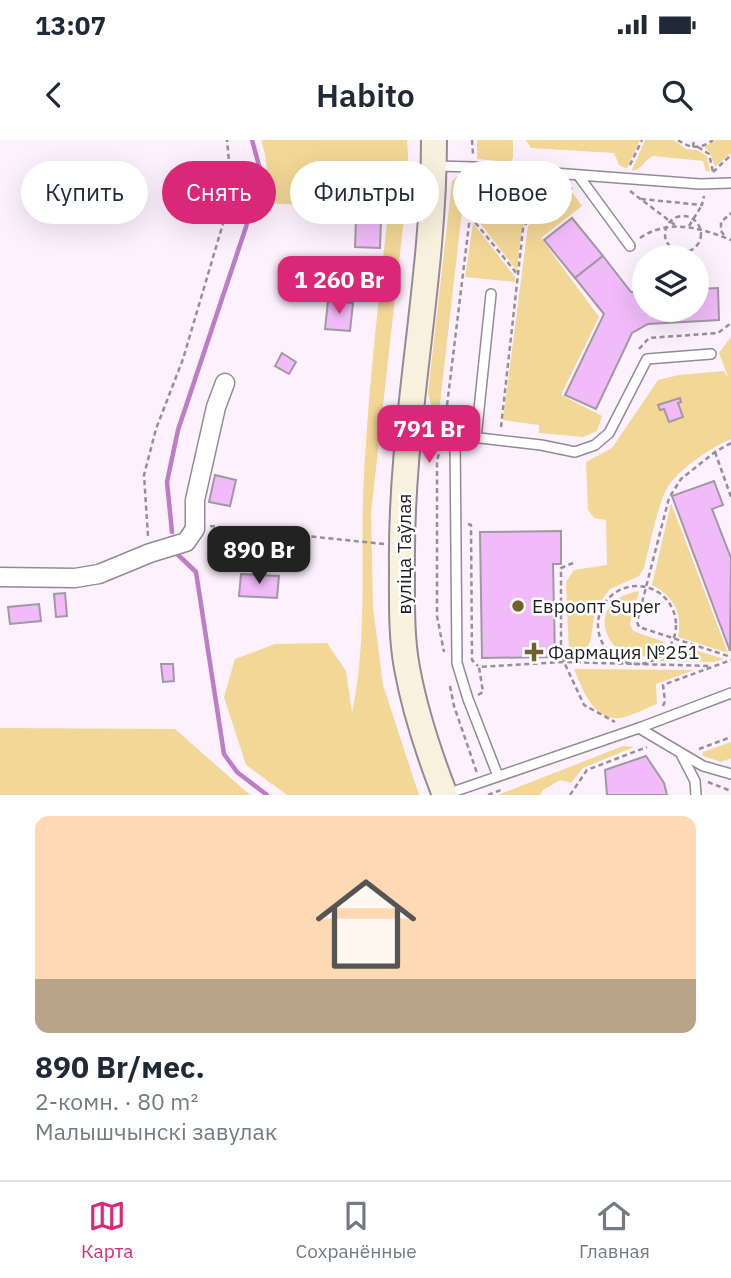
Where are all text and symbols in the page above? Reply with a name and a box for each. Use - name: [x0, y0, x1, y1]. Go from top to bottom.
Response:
- text: 13:07: [35, 8, 106, 42]
- text: Habito: [316, 74, 415, 116]
- icon: back: [35, 76, 73, 114]
- icon: search: [658, 76, 696, 114]
- chip: Купить: [21, 161, 148, 224]
- chip: Снять: [162, 161, 276, 224]
- chip: Фильтры: [290, 161, 439, 224]
- chip: Новое: [453, 161, 572, 224]
- map controls: [632, 245, 709, 322]
- button: layers: [632, 245, 709, 322]
- pin: 1 260 Br: [267, 256, 411, 316]
- text: 1 260 Br: [294, 264, 384, 294]
- pin: 791 Br: [372, 406, 486, 465]
- text: 791 Br: [393, 413, 465, 443]
- street label: вуліца Таўлая: [392, 494, 416, 614]
- pin: 890 Br: [202, 526, 316, 586]
- text: 890 Br: [223, 534, 295, 564]
- place label: Евроопт Super: [532, 594, 661, 618]
- marker: Евроопт Super: [510, 598, 526, 614]
- place label: Фармация №251: [548, 640, 700, 664]
- marker: Фармация №251: [526, 644, 542, 660]
- icon: home: [303, 861, 429, 987]
- text: 890 Br/мес.: [35, 1047, 205, 1086]
- text: 2-комн. · 80 m²: [35, 1086, 198, 1116]
- text: Малышчынскі завулак: [35, 1116, 278, 1146]
- tab: Карта: [81, 1197, 133, 1263]
- tab: Сохранённые: [296, 1197, 417, 1263]
- tab: Главная: [579, 1197, 650, 1263]

